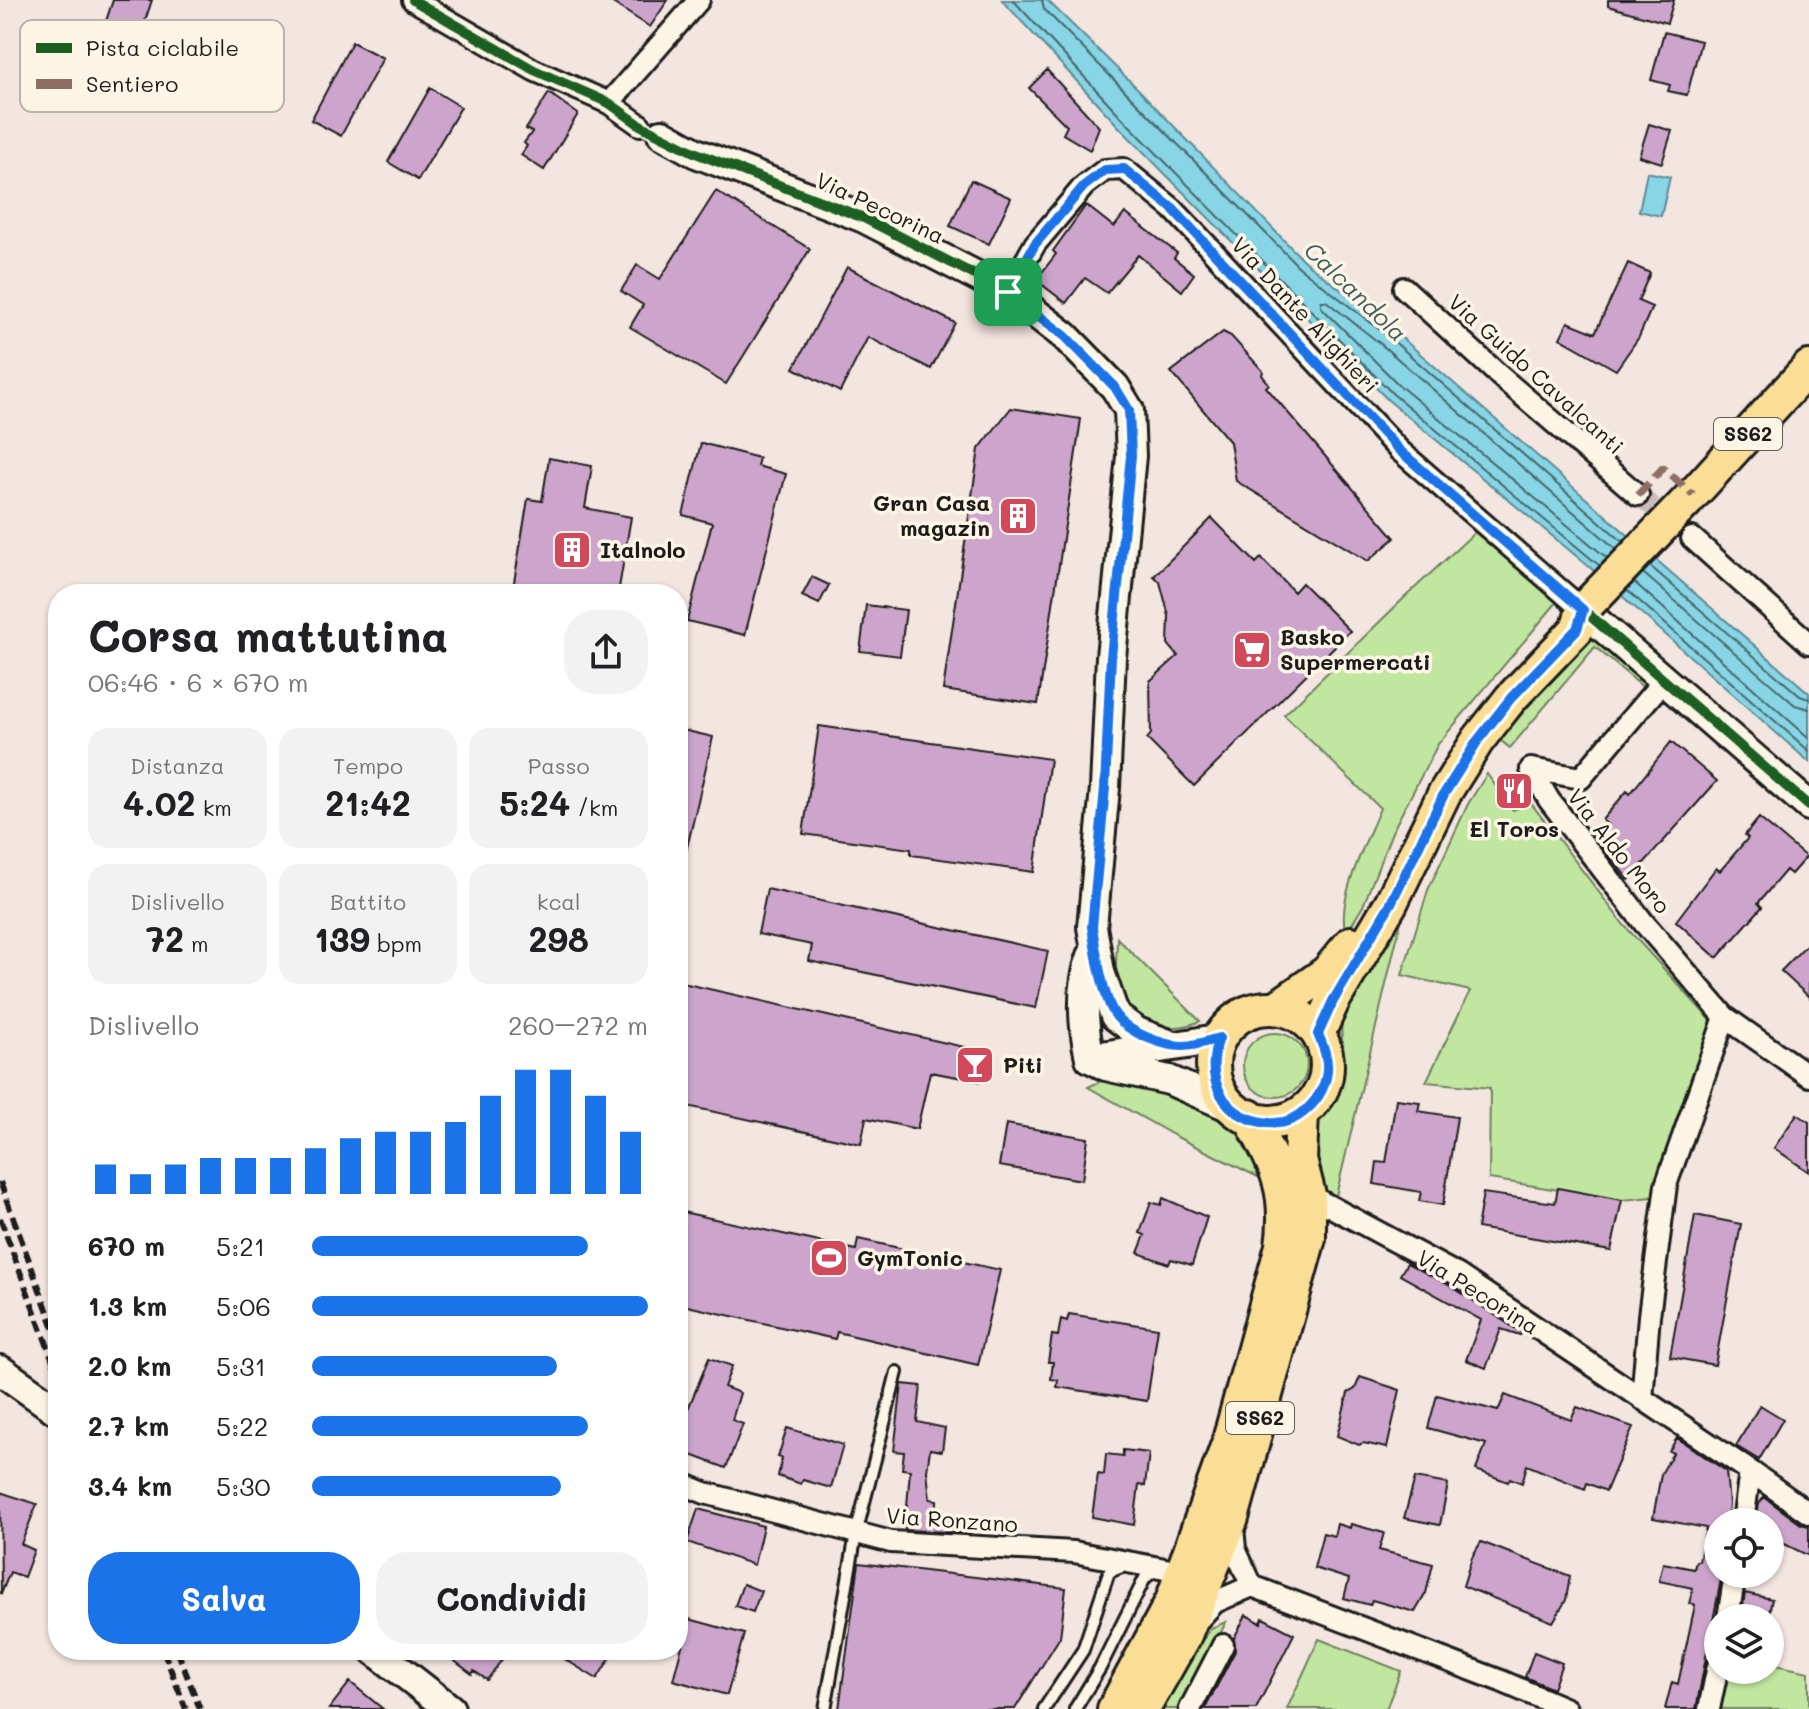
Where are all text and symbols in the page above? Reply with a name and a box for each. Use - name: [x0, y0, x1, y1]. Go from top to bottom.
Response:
- legend: [20, 20, 284, 112]
- text: Pista ciclabile: [86, 33, 239, 62]
- text: Sentiero: [86, 69, 178, 98]
- street label: Via Pecorina: [811, 165, 949, 250]
- street label: Via Dante Alighieri: [1225, 230, 1385, 399]
- water label: Calcandola: [1298, 234, 1414, 348]
- pin: [974, 258, 1042, 326]
- icon: arrive: [986, 270, 1030, 314]
- street label: Via Guido Cavalcanti: [1443, 287, 1630, 460]
- road number: SS62: [1714, 418, 1782, 450]
- place label: Gran Casa magazin: [873, 488, 990, 542]
- building icon: Gran Casa magazin: [997, 495, 1039, 537]
- building icon: Italnolo: [551, 529, 593, 571]
- place label: Italnolo: [600, 535, 686, 564]
- text: Corsa mattutina: [88, 606, 448, 663]
- button: share: [564, 610, 648, 694]
- place label: Basko Supermercati: [1280, 622, 1431, 676]
- supermarket icon: Basko Supermercati: [1231, 629, 1273, 671]
- text: 06:46 · 6 × 670 m: [88, 665, 308, 699]
- text: Distanza: [130, 751, 224, 780]
- text: Tempo: [333, 751, 403, 780]
- text: Passo: [528, 751, 589, 780]
- restaurant icon: El Toros: [1493, 770, 1535, 812]
- text: 4.02: [123, 780, 196, 825]
- text: 21:42: [325, 780, 411, 825]
- text: 5:24: [499, 780, 570, 825]
- street label: Via Aldo Moro: [1561, 782, 1677, 919]
- text: km: [196, 793, 232, 822]
- text: /km: [570, 793, 618, 822]
- place label: El Toros: [1469, 814, 1559, 843]
- text: Dislivello: [130, 887, 224, 916]
- text: Battito: [330, 887, 406, 916]
- text: kcal: [537, 887, 581, 916]
- text: 72: [146, 916, 184, 961]
- text: 139: [314, 916, 370, 961]
- text: 298: [528, 916, 589, 961]
- text: m: [184, 929, 209, 958]
- text: bpm: [370, 929, 422, 958]
- text: Dislivello: [88, 1008, 199, 1042]
- text: 260–272 m: [508, 1008, 648, 1042]
- bar icon: Piti: [954, 1044, 996, 1086]
- place label: Piti: [1003, 1050, 1043, 1079]
- text: 670 m: [88, 1229, 165, 1263]
- text: 5:21: [216, 1229, 265, 1263]
- sports icon: GymTonic: [808, 1237, 850, 1279]
- place label: GymTonic: [857, 1243, 963, 1272]
- street label: Via Pecorina: [1412, 1243, 1545, 1341]
- text: 1.3 km: [88, 1289, 167, 1323]
- text: 5:06: [216, 1289, 271, 1323]
- text: 2.0 km: [88, 1349, 171, 1383]
- text: 5:31: [216, 1349, 266, 1383]
- road number: SS62: [1226, 1402, 1294, 1434]
- text: 2.7 km: [88, 1409, 169, 1443]
- text: 5:22: [216, 1409, 268, 1443]
- text: 3.4 km: [88, 1469, 172, 1503]
- text: 5:30: [216, 1469, 271, 1503]
- street label: Via Ronzano: [885, 1500, 1019, 1539]
- map controls: [1704, 1508, 1784, 1684]
- button: locate: [1704, 1508, 1784, 1588]
- button: Salva: [88, 1552, 360, 1644]
- button: Condividi: [376, 1552, 648, 1644]
- button: layers: [1704, 1604, 1784, 1684]

